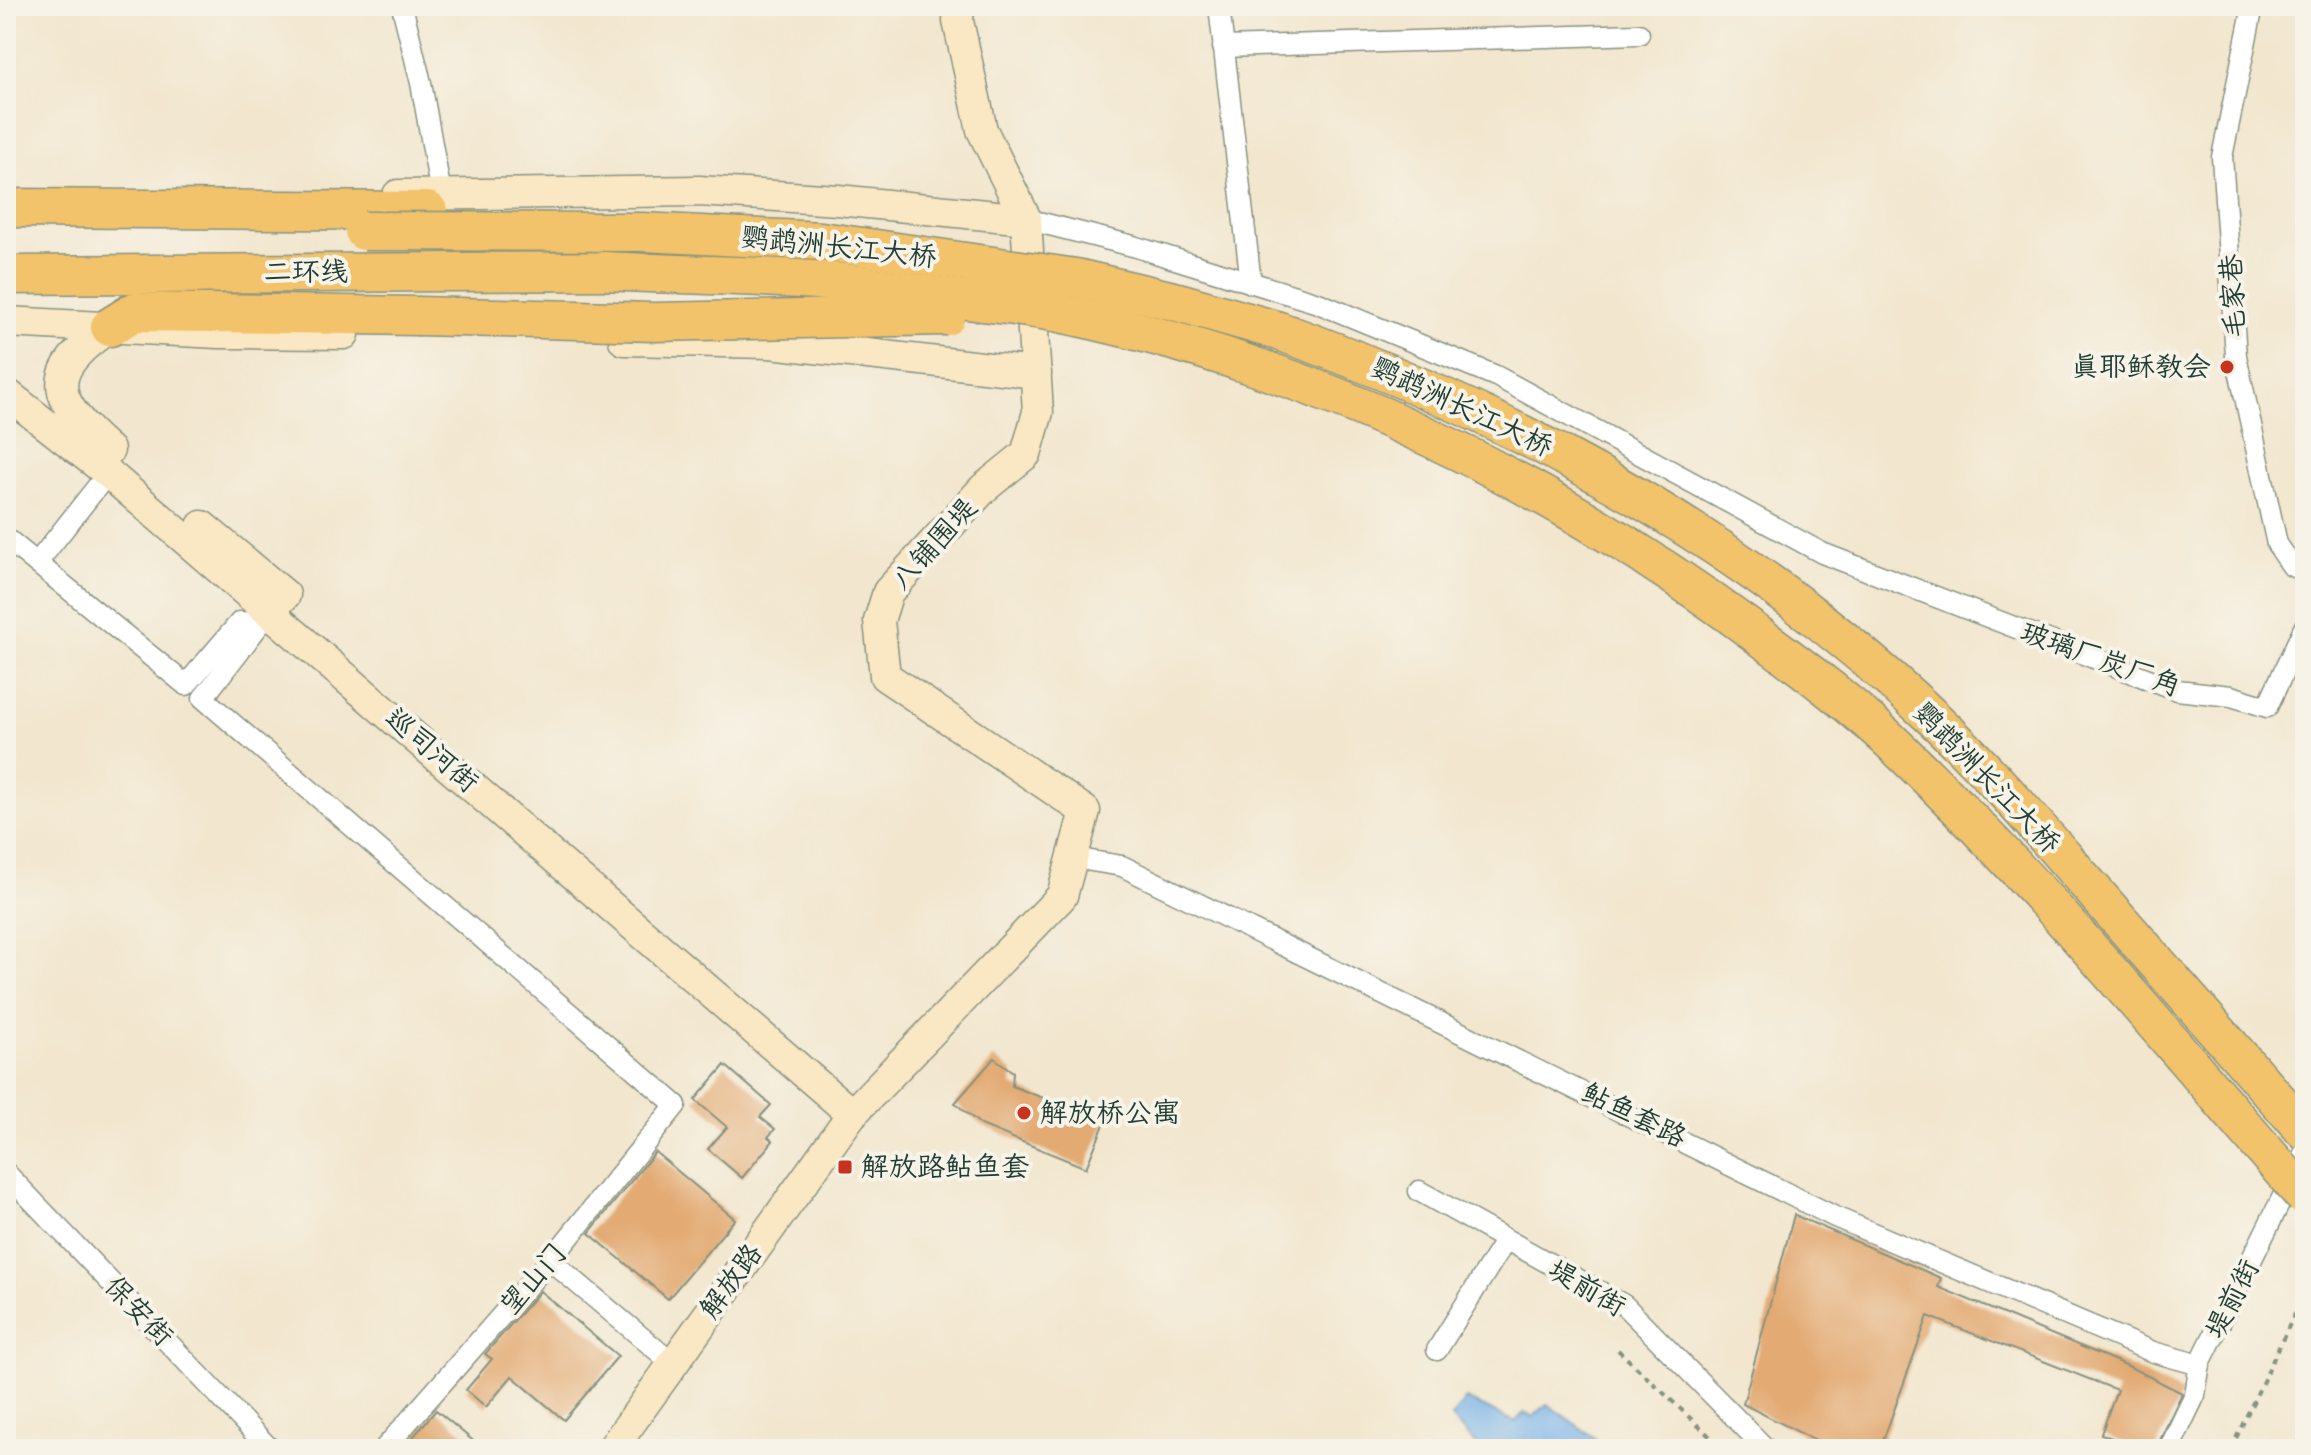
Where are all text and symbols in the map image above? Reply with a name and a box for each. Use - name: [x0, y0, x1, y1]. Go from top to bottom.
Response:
- street label: 鹦鹉洲长江大桥: [740, 221, 938, 273]
- street label: 毛家巷: [2215, 252, 2251, 339]
- street label: 二环线: [264, 256, 348, 288]
- street label: 鹦鹉洲长江大桥: [1366, 351, 1558, 463]
- place label: 真耶稣教会: [2071, 351, 2211, 383]
- marker: 真耶稣教会: [2218, 358, 2236, 376]
- street label: 八铺围堤: [885, 492, 983, 596]
- street label: 玻璃厂炭厂角: [2017, 615, 2185, 703]
- street label: 鹦鹉洲长江大桥: [1907, 696, 2067, 860]
- street label: 巡司河街: [379, 701, 485, 799]
- street label: 鲇鱼套路: [1577, 1076, 1691, 1154]
- place label: 解放桥公寓: [1040, 1097, 1180, 1129]
- marker: 解放桥公寓: [1015, 1104, 1033, 1122]
- place label: 解放路鲇鱼套: [861, 1151, 1029, 1183]
- marker: 解放路鲇鱼套: [836, 1158, 854, 1176]
- street label: 望山门: [493, 1237, 573, 1321]
- street label: 解放路: [693, 1238, 769, 1324]
- street label: 堤前街: [1543, 1253, 1631, 1323]
- street label: 堤前街: [2199, 1254, 2265, 1344]
- street label: 保安街: [98, 1270, 180, 1352]

